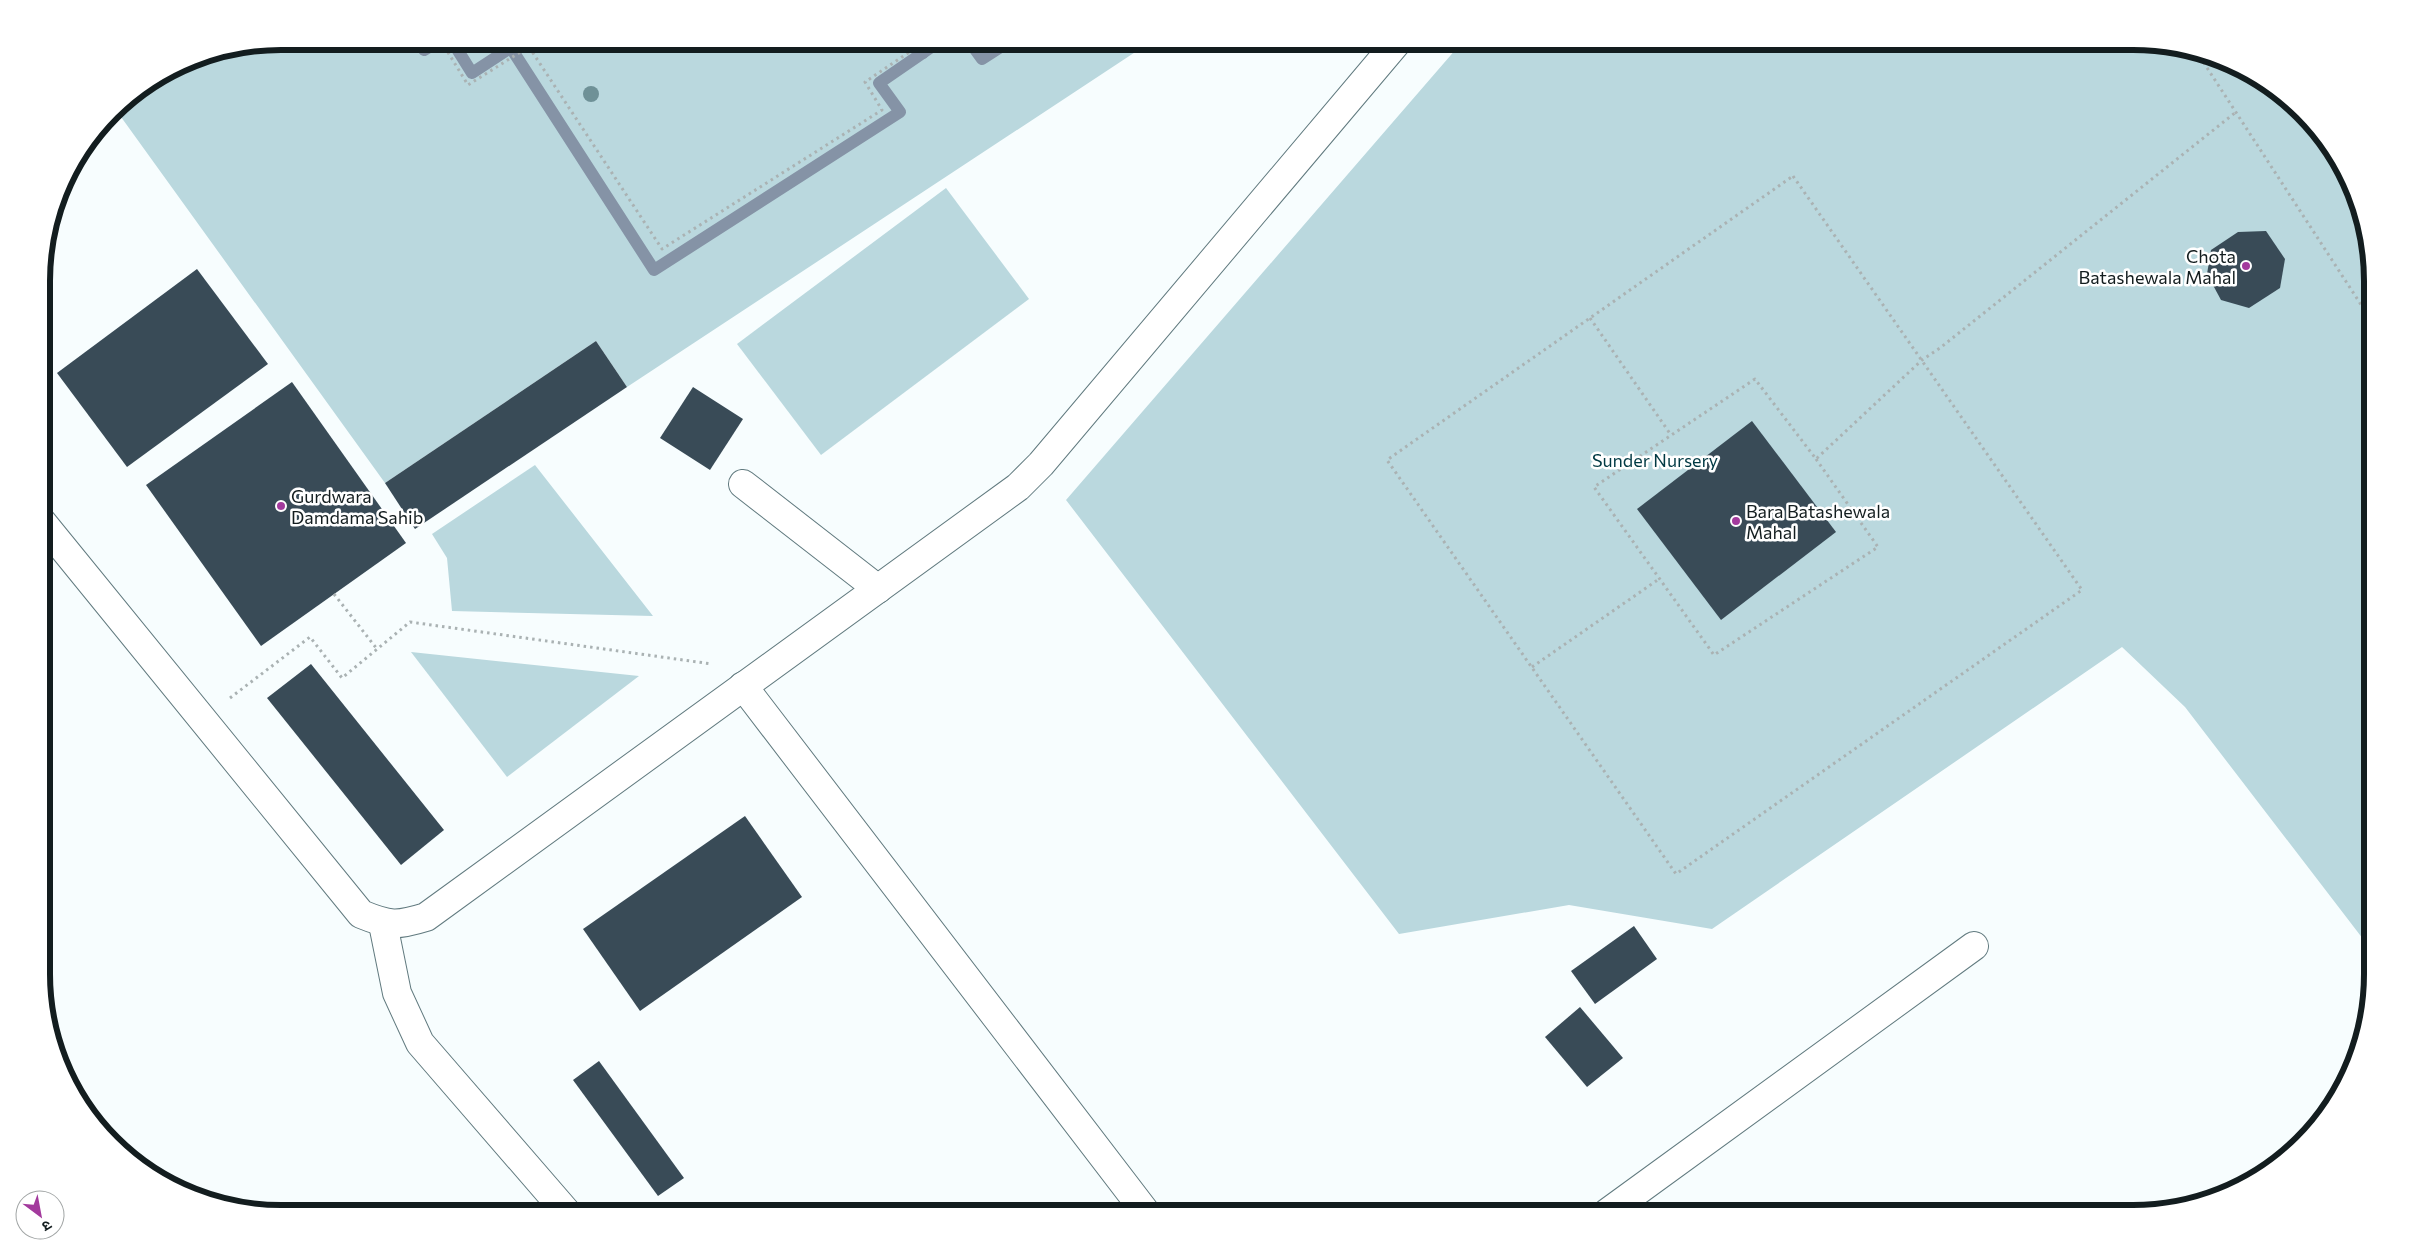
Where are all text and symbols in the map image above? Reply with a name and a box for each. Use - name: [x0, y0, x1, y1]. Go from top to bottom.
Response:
- place label: Chota Batashewala Mahal: [2079, 245, 2236, 288]
- marker: Chota Batashewala Mahal: [2240, 260, 2252, 272]
- park label: Sunder Nursery: [1592, 449, 1718, 471]
- place label: Gurdwara Damdama Sahib: [291, 485, 423, 528]
- marker: Gurdwara Damdama Sahib: [275, 500, 287, 512]
- place label: Bara Batashewala Mahal: [1746, 500, 1890, 543]
- marker: Bara Batashewala Mahal: [1730, 515, 1742, 527]
- north arrow: [15, 1190, 65, 1240]
- text: उ: [38, 1217, 55, 1236]

